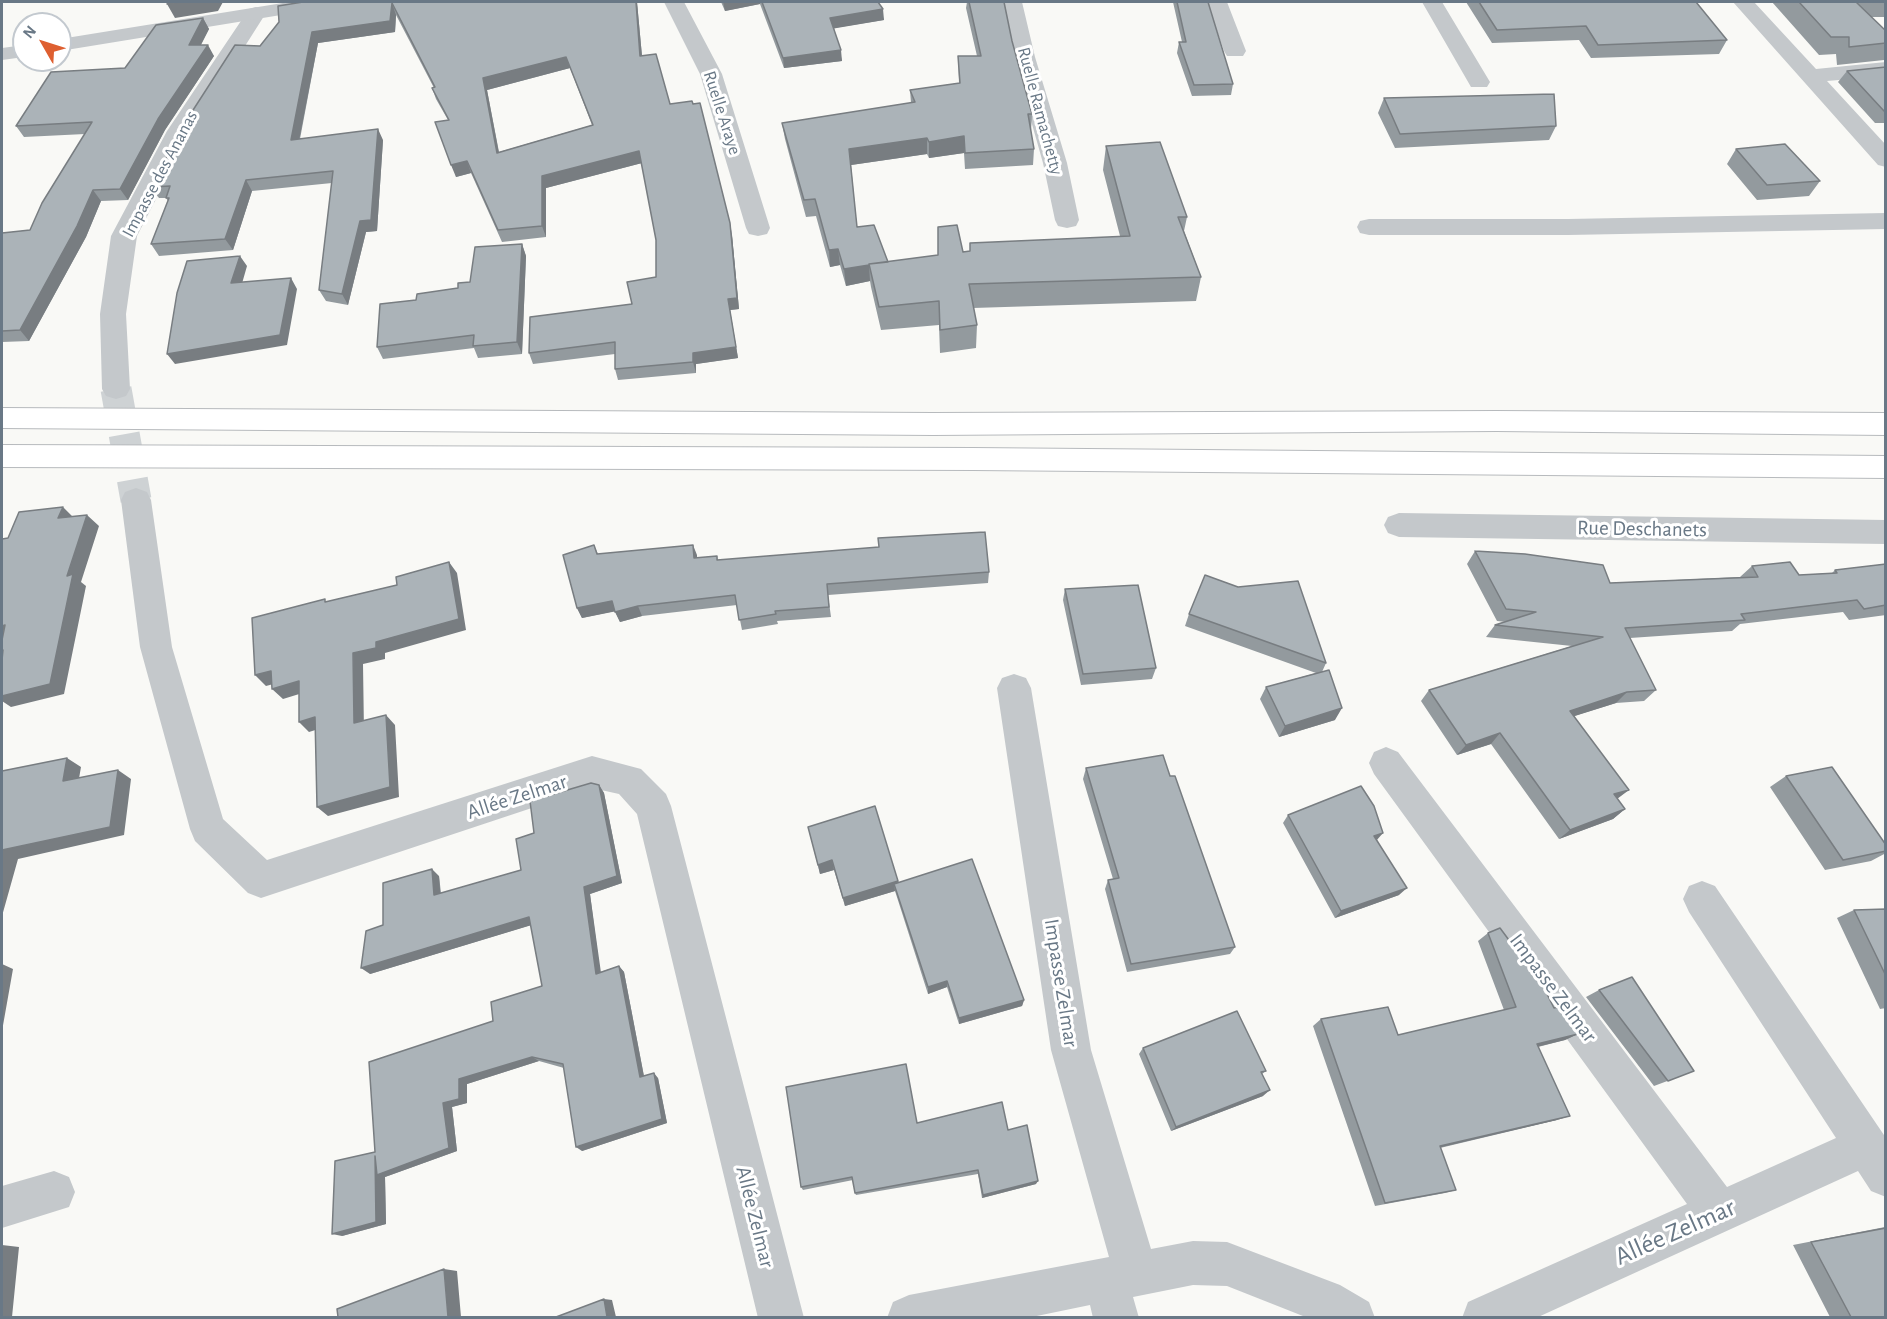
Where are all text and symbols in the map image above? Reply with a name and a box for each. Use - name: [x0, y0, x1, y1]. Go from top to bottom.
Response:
- north arrow: [12, 12, 72, 72]
- text: N: [20, 23, 39, 41]
- street label: Ruelle Ramachetty: [1013, 45, 1067, 177]
- street label: Ruelle Araye: [698, 68, 746, 158]
- street label: Impasse des Ananas: [118, 107, 202, 241]
- street label: Rue Deschanets: [1577, 515, 1707, 543]
- street label: Allée Zelmar: [464, 769, 570, 825]
- street label: Impasse Zelmar: [1038, 917, 1084, 1049]
- street label: Impasse Zelmar: [1504, 929, 1602, 1047]
- street label: Allée Zelmar: [730, 1164, 780, 1270]
- street label: Allée Zelmar: [1610, 1192, 1740, 1272]

